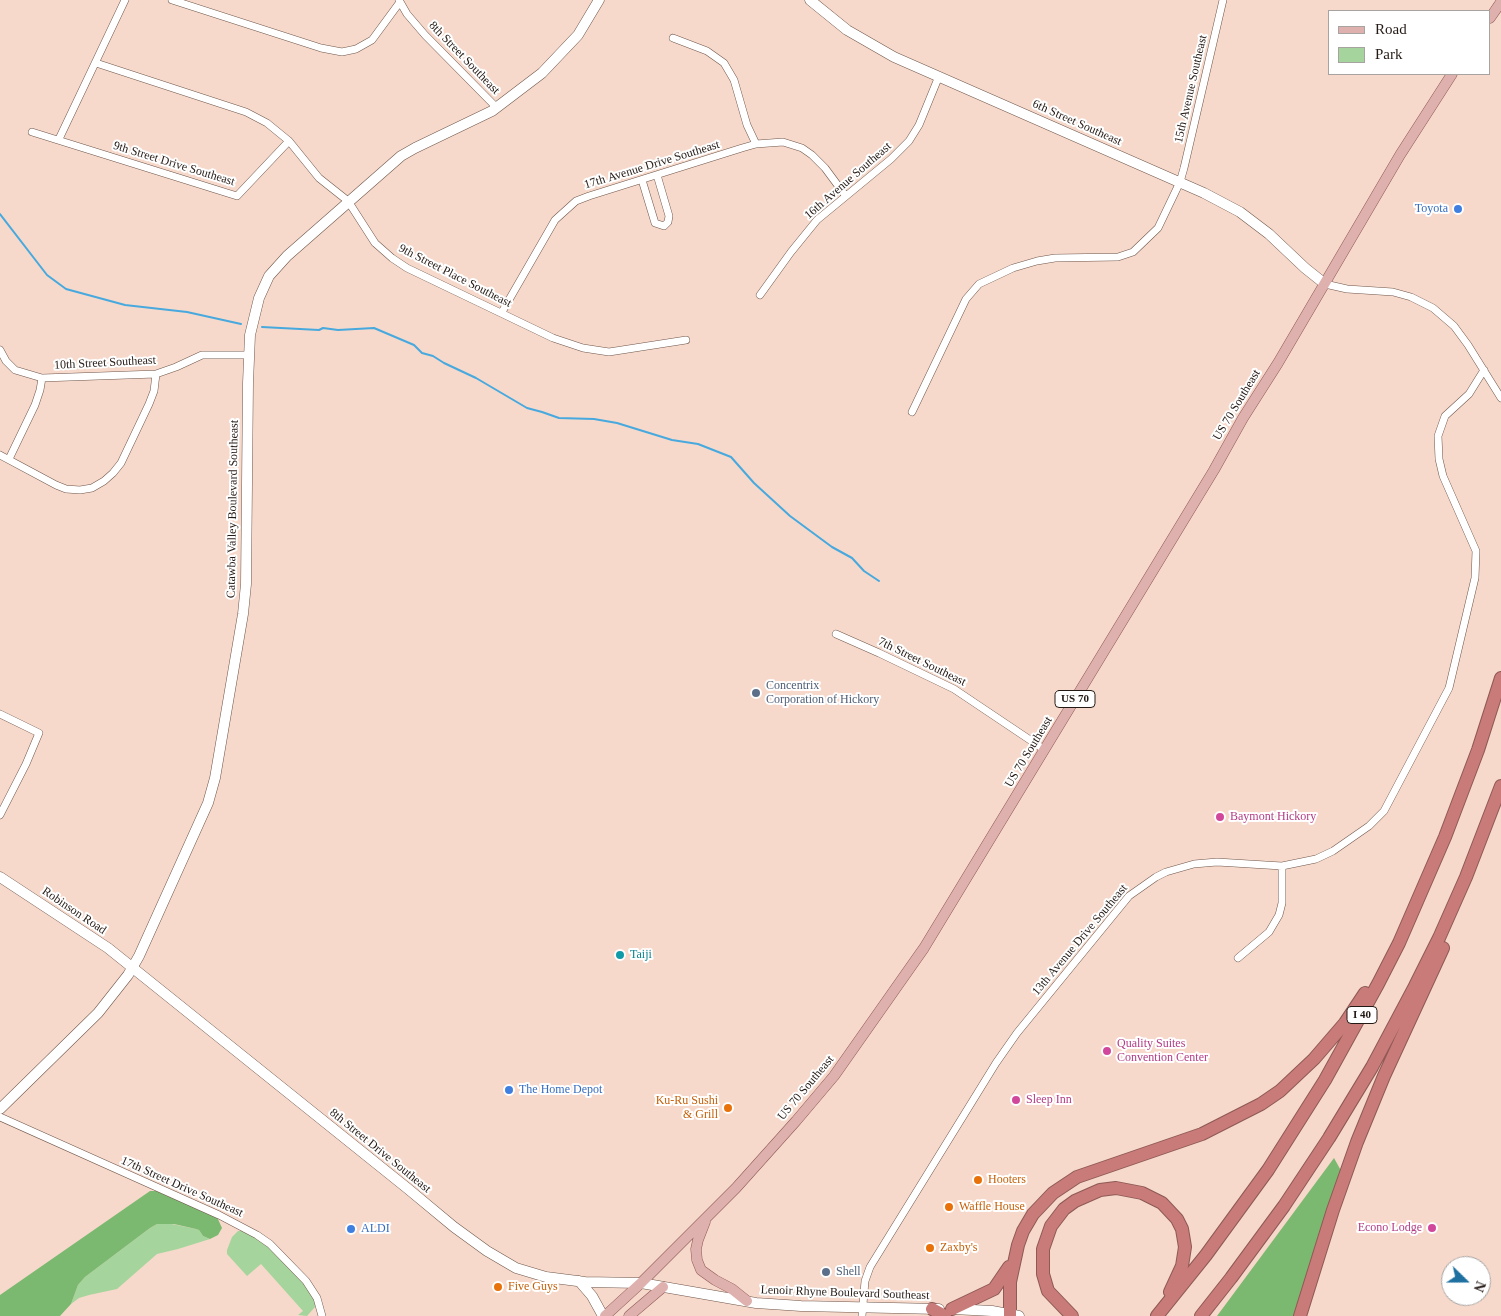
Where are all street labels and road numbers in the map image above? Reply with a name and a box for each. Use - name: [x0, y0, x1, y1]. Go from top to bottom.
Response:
- street label: 8th Street Southeast: [425, 18, 503, 98]
- street label: 15th Avenue Southeast: [1172, 34, 1210, 144]
- street label: 6th Street Southeast: [1030, 97, 1124, 149]
- street label: 17th Avenue Drive Southeast: [583, 138, 721, 192]
- street label: 9th Street Drive Southeast: [111, 139, 237, 189]
- street label: 16th Avenue Southeast: [802, 139, 894, 223]
- street label: 9th Street Place Southeast: [396, 241, 514, 311]
- street label: 10th Street Southeast: [54, 353, 156, 373]
- street label: US 70 Southeast: [1210, 367, 1264, 443]
- street label: Catawba Valley Boulevard Southeast: [224, 420, 242, 598]
- street label: 7th Street Southeast: [876, 634, 968, 690]
- road number: US 70: [1055, 691, 1095, 708]
- street label: US 70 Southeast: [1002, 714, 1056, 790]
- street label: 13th Avenue Drive Southeast: [1029, 881, 1131, 999]
- street label: Robinson Road: [39, 884, 109, 938]
- road number: I 40: [1347, 1006, 1377, 1024]
- street label: US 70 Southeast: [775, 1053, 837, 1123]
- street label: 8th Street Drive Southeast: [326, 1106, 434, 1196]
- street label: 17th Street Drive Southeast: [119, 1154, 245, 1220]
- street label: Lenoir Rhyne Boulevard Southeast: [760, 1283, 930, 1303]

